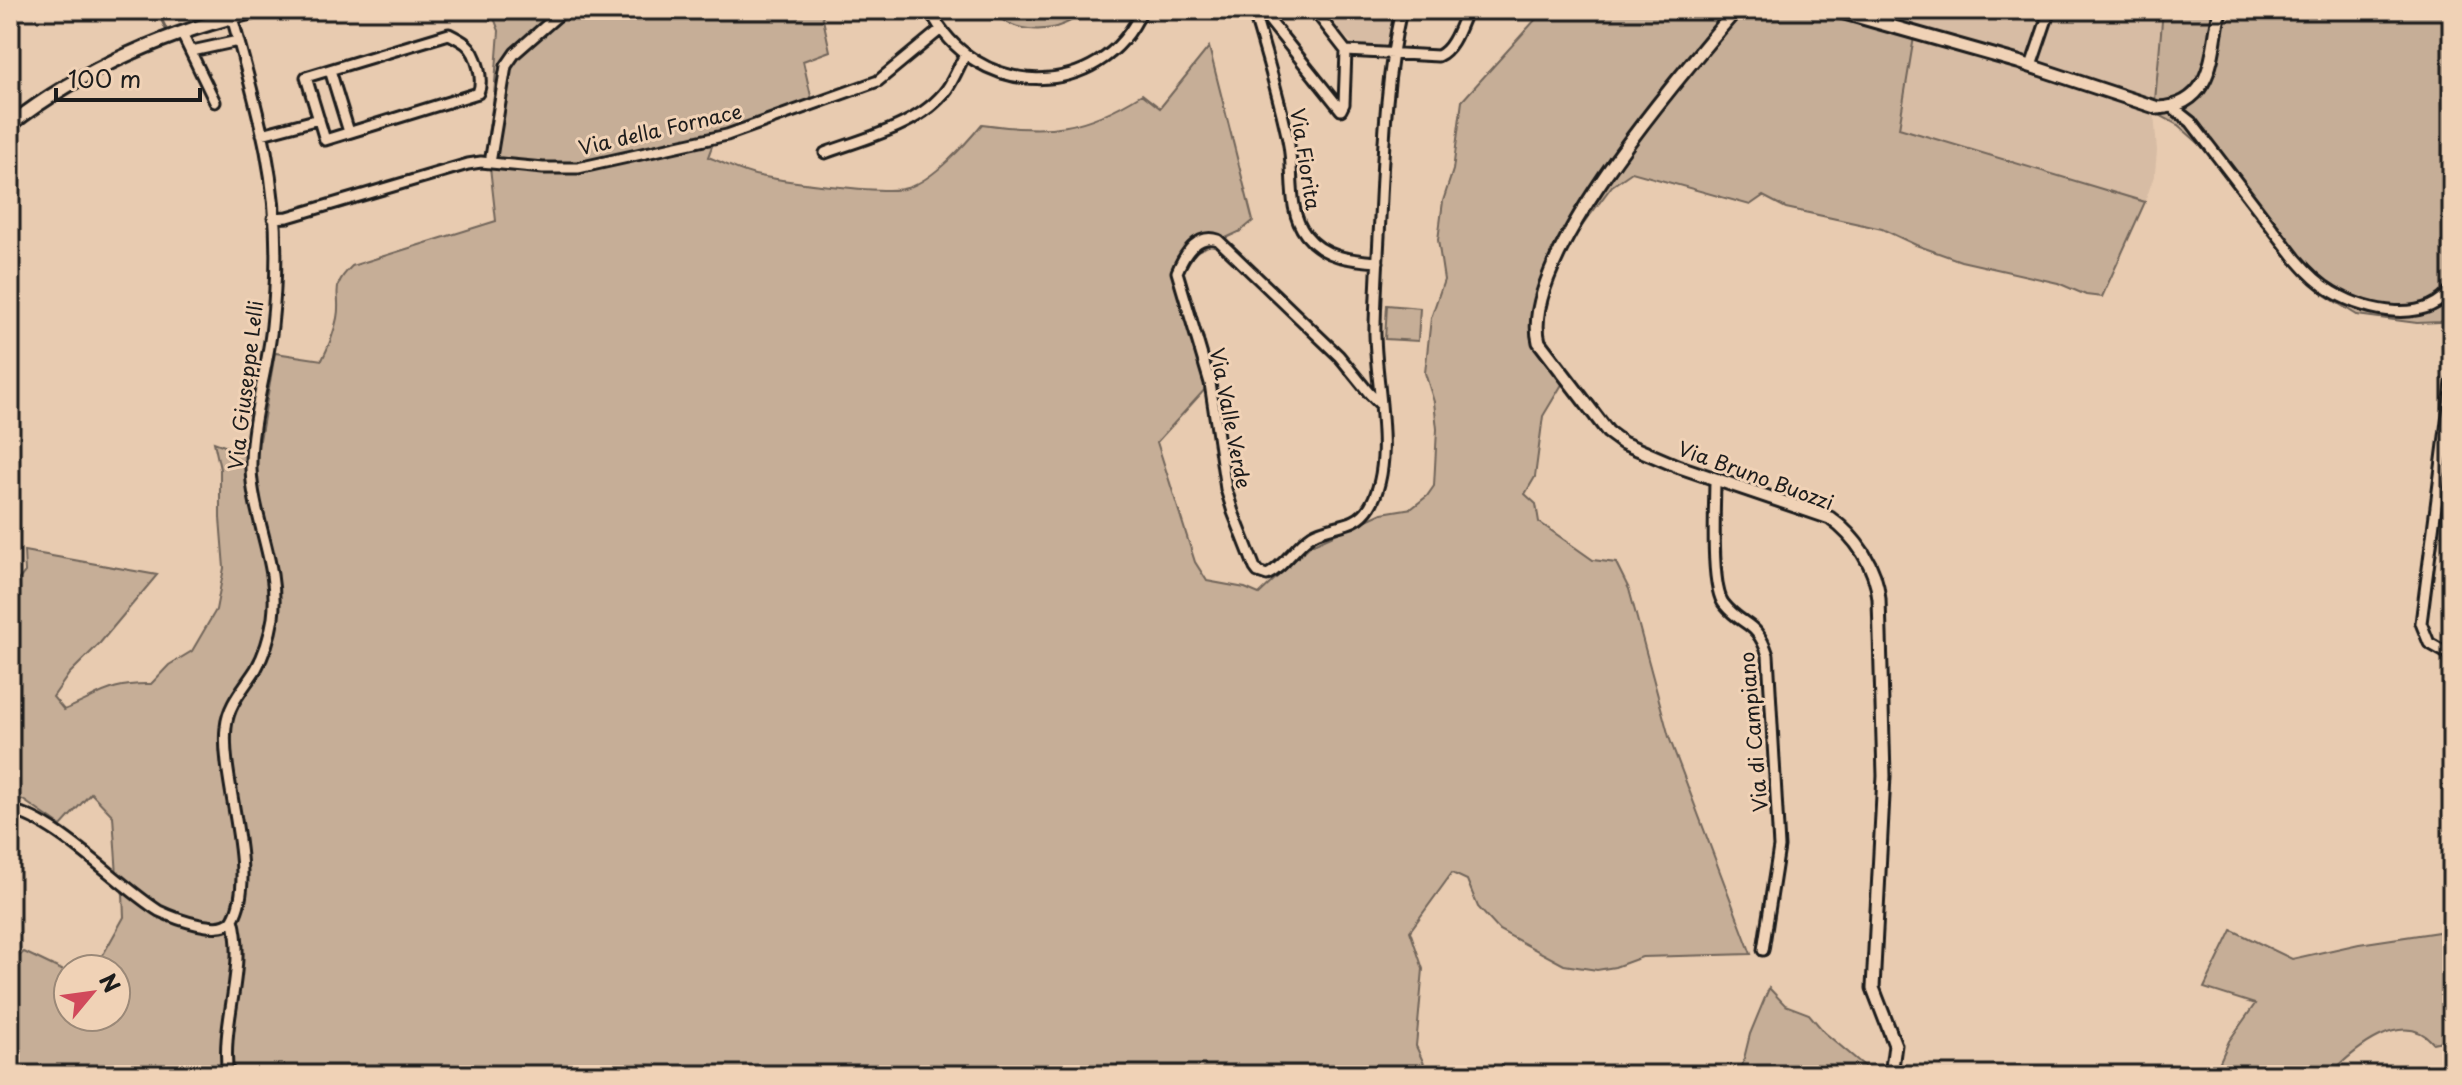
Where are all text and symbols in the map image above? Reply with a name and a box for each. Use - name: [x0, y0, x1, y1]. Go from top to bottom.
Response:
- scale bar: [56, 52, 200, 102]
- text: 100 m: [68, 60, 141, 96]
- street label: Via della Fornace: [575, 96, 745, 162]
- street label: Via Fiorita: [1283, 106, 1329, 213]
- street label: Via Giuseppe Lelli: [220, 299, 270, 471]
- street label: Via Valle Verde: [1203, 345, 1259, 491]
- street label: Via Bruno Buozzi: [1674, 433, 1838, 517]
- street label: Via di Campiano: [1731, 651, 1775, 813]
- north arrow: [52, 953, 132, 1033]
- text: N: [92, 967, 129, 998]

